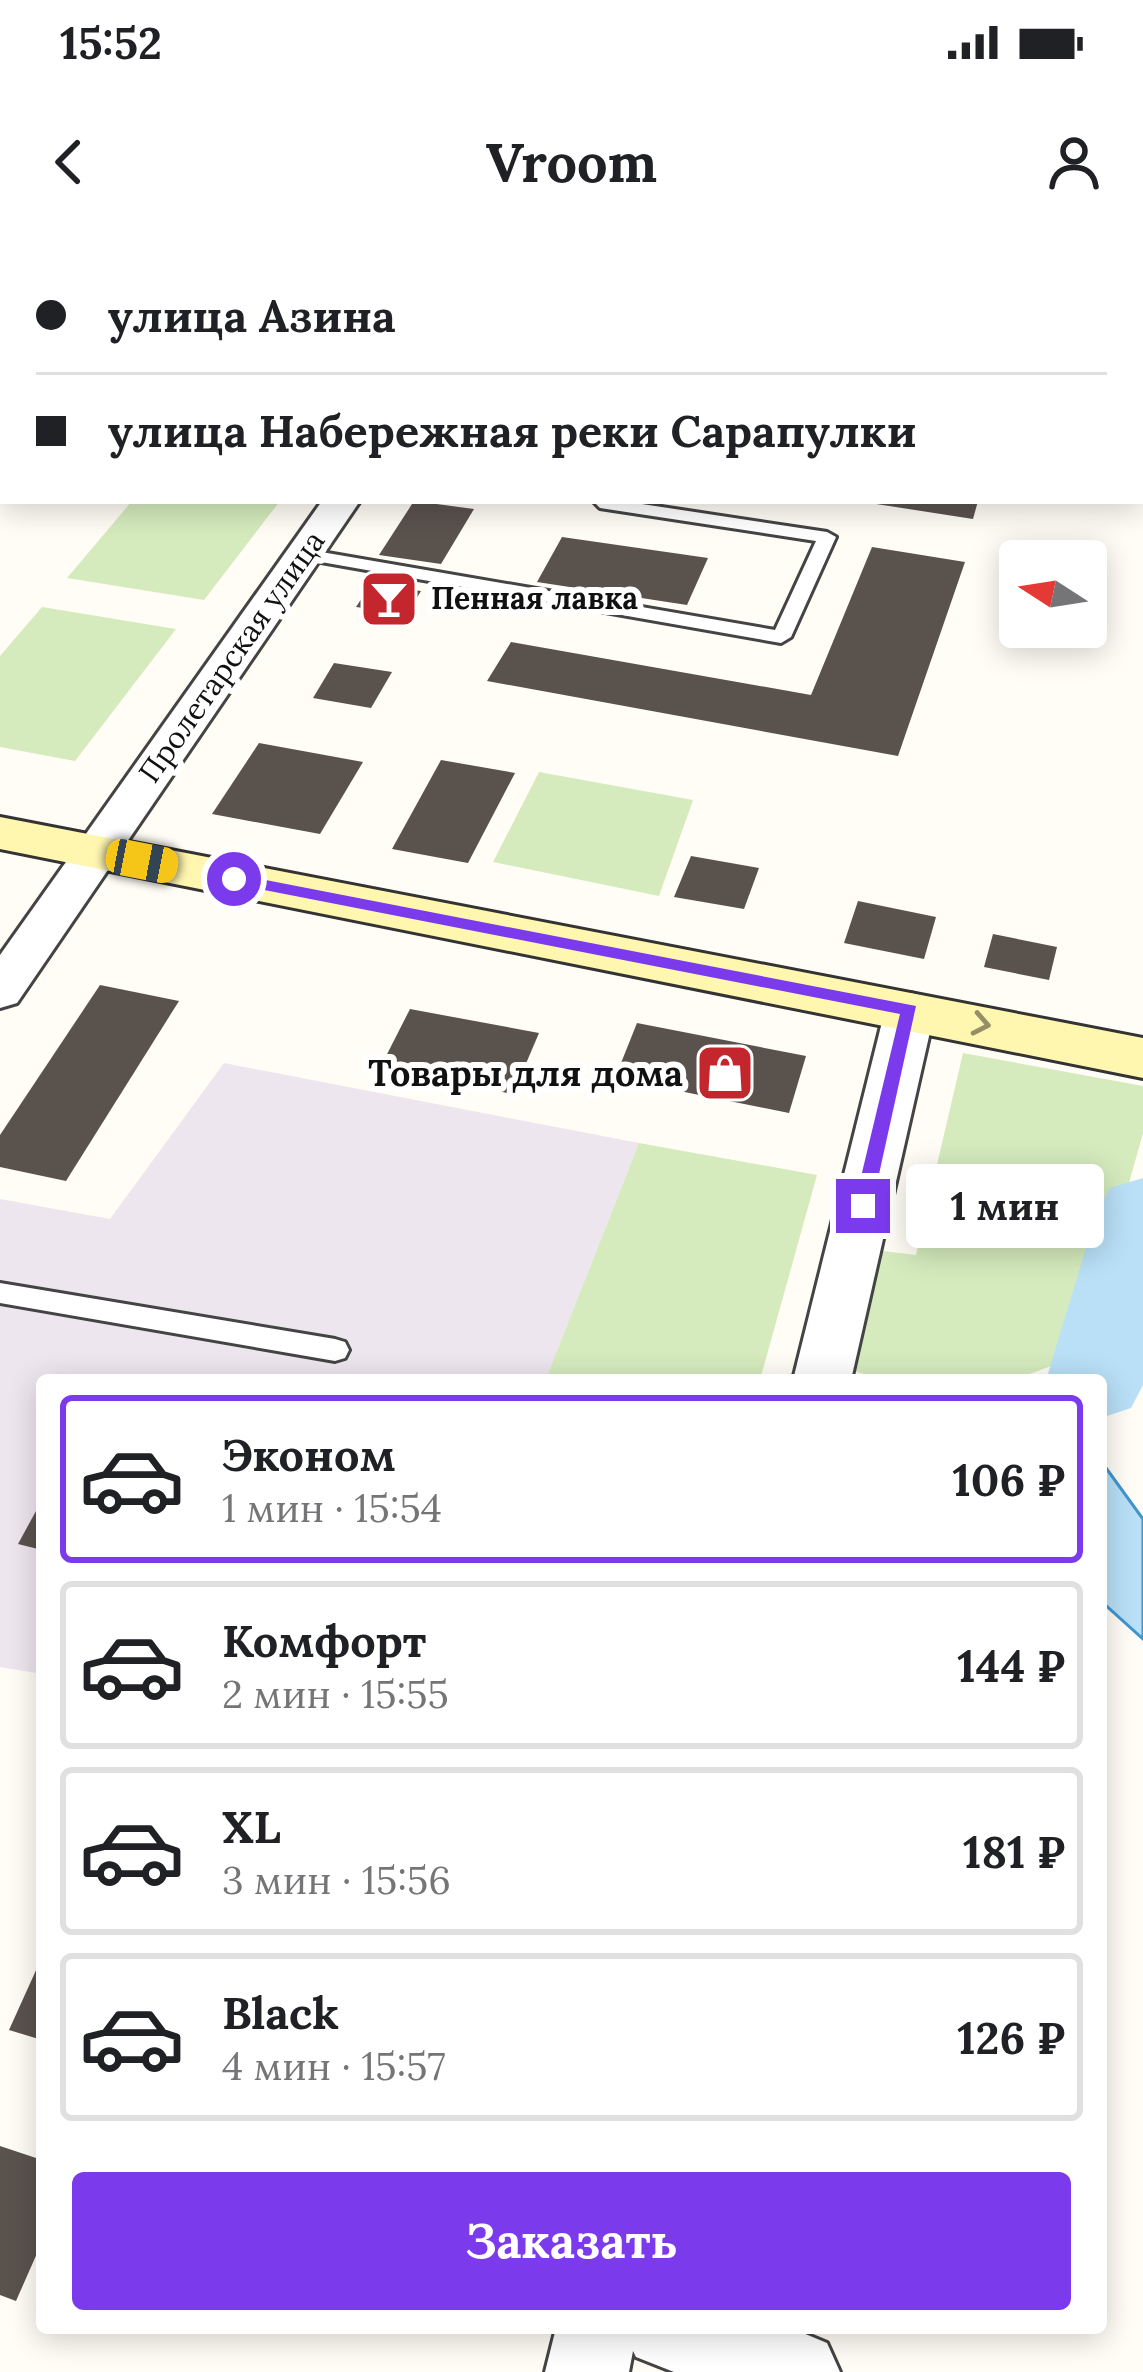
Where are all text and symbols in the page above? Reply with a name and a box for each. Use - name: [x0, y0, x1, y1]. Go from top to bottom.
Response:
- text: 15:52: [60, 14, 162, 71]
- text: Vroom: [486, 128, 657, 197]
- icon: back: [36, 129, 102, 195]
- icon: person: [1041, 129, 1107, 195]
- text: улица Азина: [108, 287, 396, 344]
- text: улица Набережная реки Сарапулки: [108, 402, 916, 459]
- street label: Пролетарская улица: [130, 523, 333, 790]
- north arrow: [999, 540, 1107, 648]
- map controls: [999, 540, 1107, 648]
- bar icon: Пенная лавка: [358, 568, 420, 630]
- place label: Пенная лавка: [431, 579, 638, 617]
- car: [103, 836, 181, 886]
- route start: [207, 852, 261, 906]
- one-way arrow: [970, 1010, 990, 1036]
- shop icon: Товары для дома: [694, 1042, 756, 1104]
- place label: Товары для дома: [368, 1050, 683, 1096]
- callout: 1 мин: [905, 1164, 1103, 1248]
- route end: [836, 1179, 890, 1233]
- text: 1 мин: [951, 1181, 1059, 1231]
- icon: car: [78, 1425, 186, 1533]
- text: Эконом: [222, 1426, 396, 1483]
- text: 106 ₽: [953, 1451, 1065, 1508]
- text: 1 мин · 15:54: [222, 1483, 442, 1533]
- icon: car: [78, 1611, 186, 1719]
- text: Комфорт: [222, 1612, 426, 1669]
- text: 144 ₽: [957, 1637, 1065, 1694]
- text: 2 мин · 15:55: [222, 1669, 449, 1719]
- icon: car: [78, 1797, 186, 1905]
- text: XL: [222, 1798, 281, 1855]
- text: 181 ₽: [963, 1823, 1065, 1880]
- text: 3 мин · 15:56: [222, 1855, 451, 1905]
- icon: car: [78, 1983, 186, 2091]
- text: Black: [222, 1984, 339, 2041]
- text: 126 ₽: [957, 2009, 1065, 2066]
- text: 4 мин · 15:57: [222, 2041, 446, 2091]
- button: Заказать: [72, 2172, 1071, 2310]

